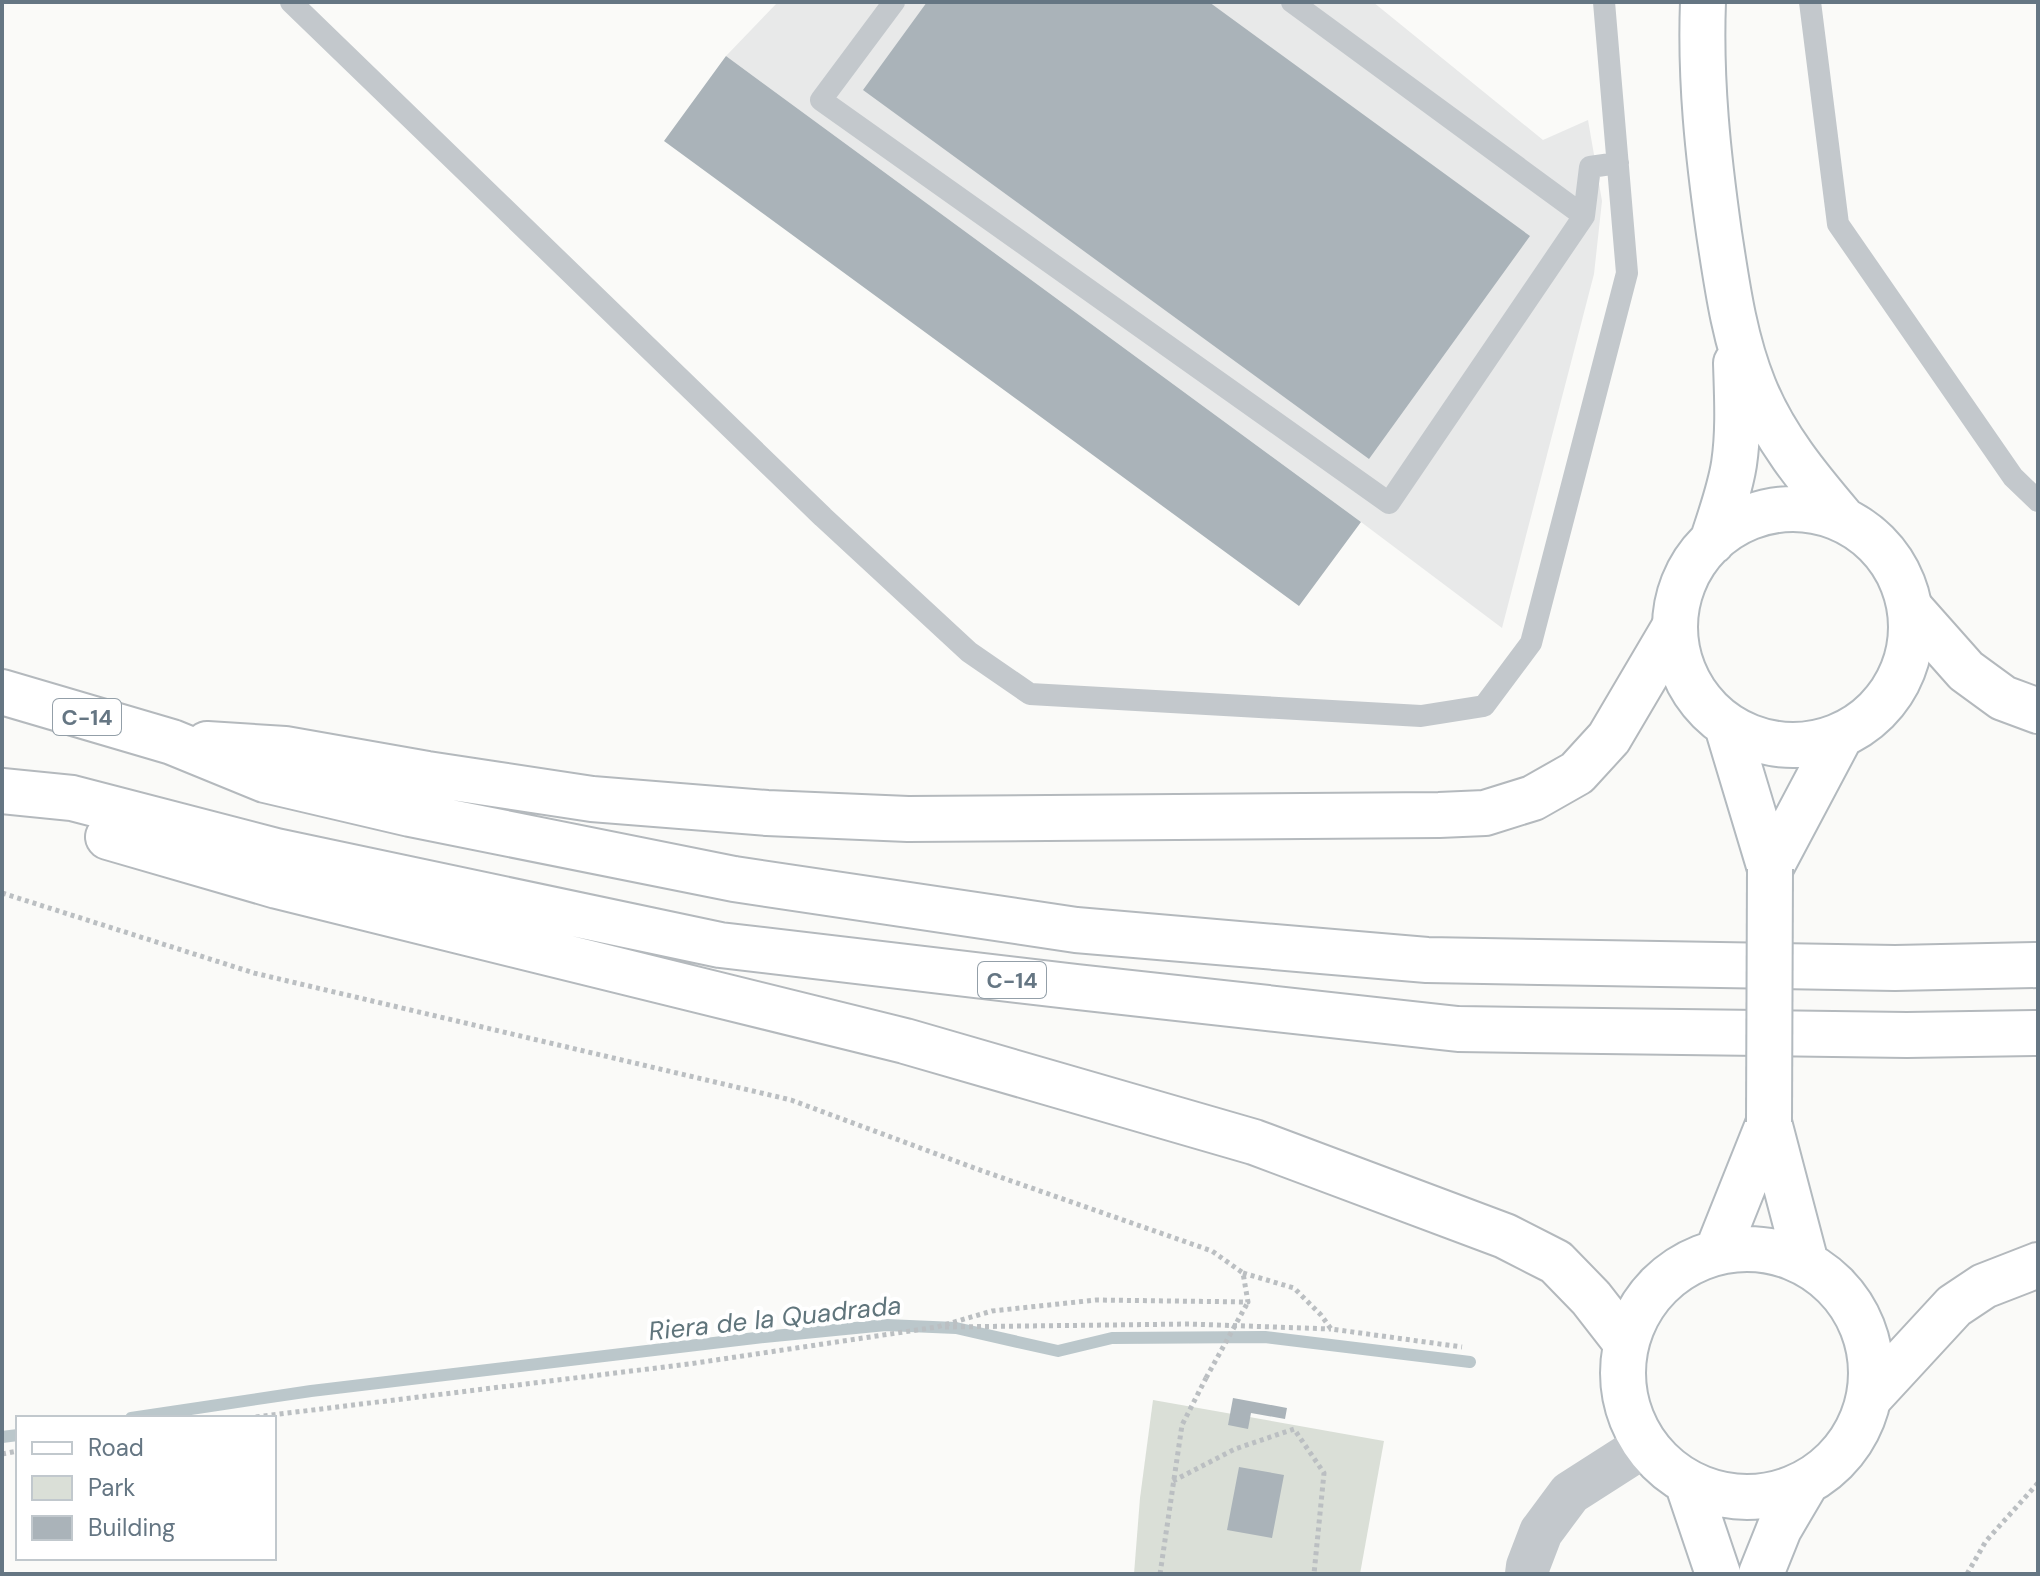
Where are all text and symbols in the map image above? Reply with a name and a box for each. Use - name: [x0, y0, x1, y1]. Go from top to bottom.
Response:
- road number: C-14: [53, 699, 121, 735]
- road number: C-14: [978, 962, 1046, 998]
- water label: Riera de la Quadrada: [647, 1288, 903, 1348]
- legend: [16, 1416, 276, 1560]
- text: Road: [88, 1432, 144, 1463]
- text: Park: [88, 1472, 135, 1503]
- text: Building: [88, 1512, 175, 1543]

